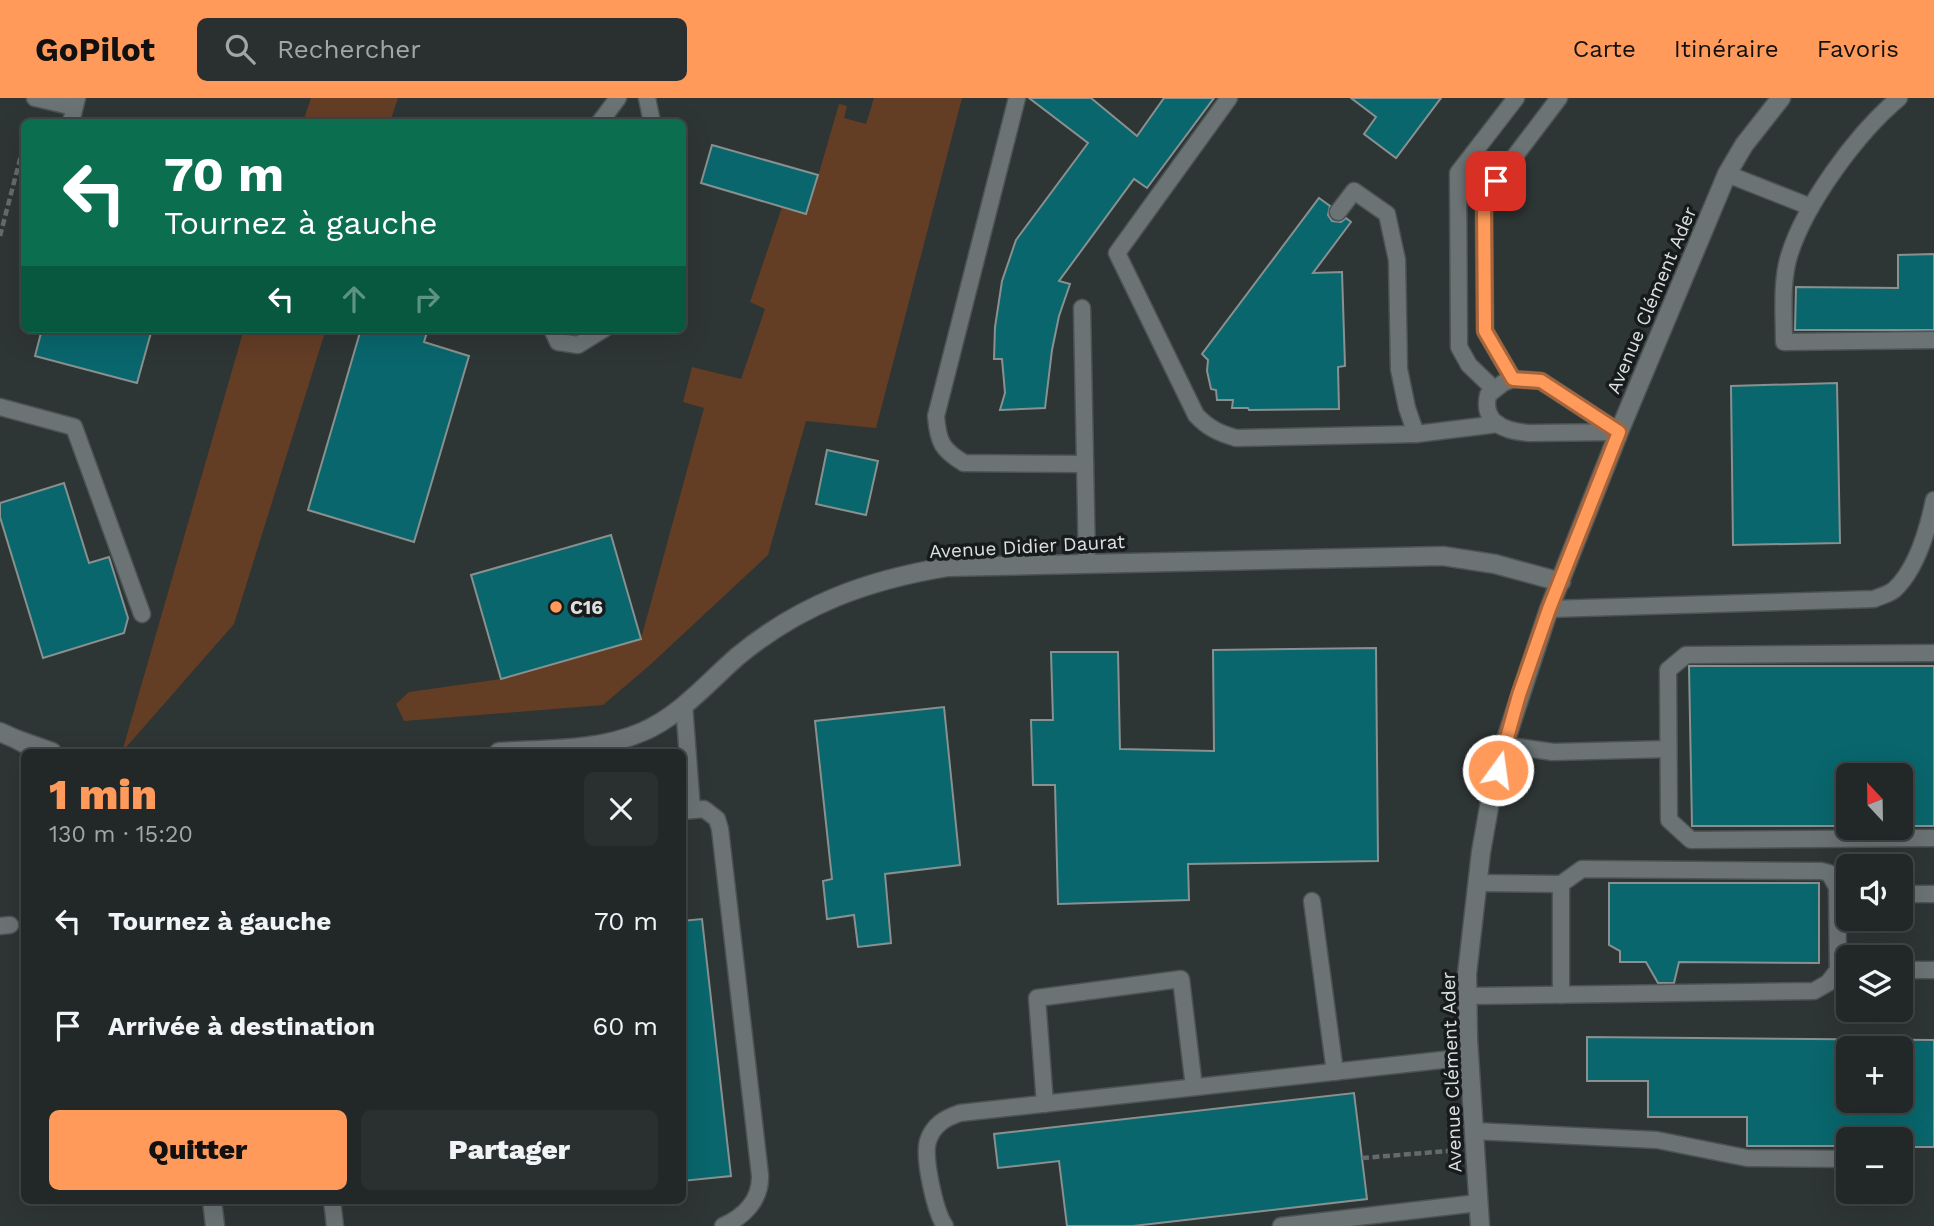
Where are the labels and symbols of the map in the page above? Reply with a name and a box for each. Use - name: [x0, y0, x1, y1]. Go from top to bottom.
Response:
- pin: [1466, 151, 1526, 211]
- street label: Avenue Clément Ader: [1602, 203, 1701, 397]
- street label: Avenue Didier Daurat: [929, 530, 1126, 563]
- place label: C16: [570, 596, 603, 619]
- marker: C16: [548, 599, 564, 615]
- position arrow: [1461, 733, 1535, 807]
- north arrow: [1836, 763, 1913, 840]
- street label: Avenue Clément Ader: [1436, 971, 1466, 1173]

